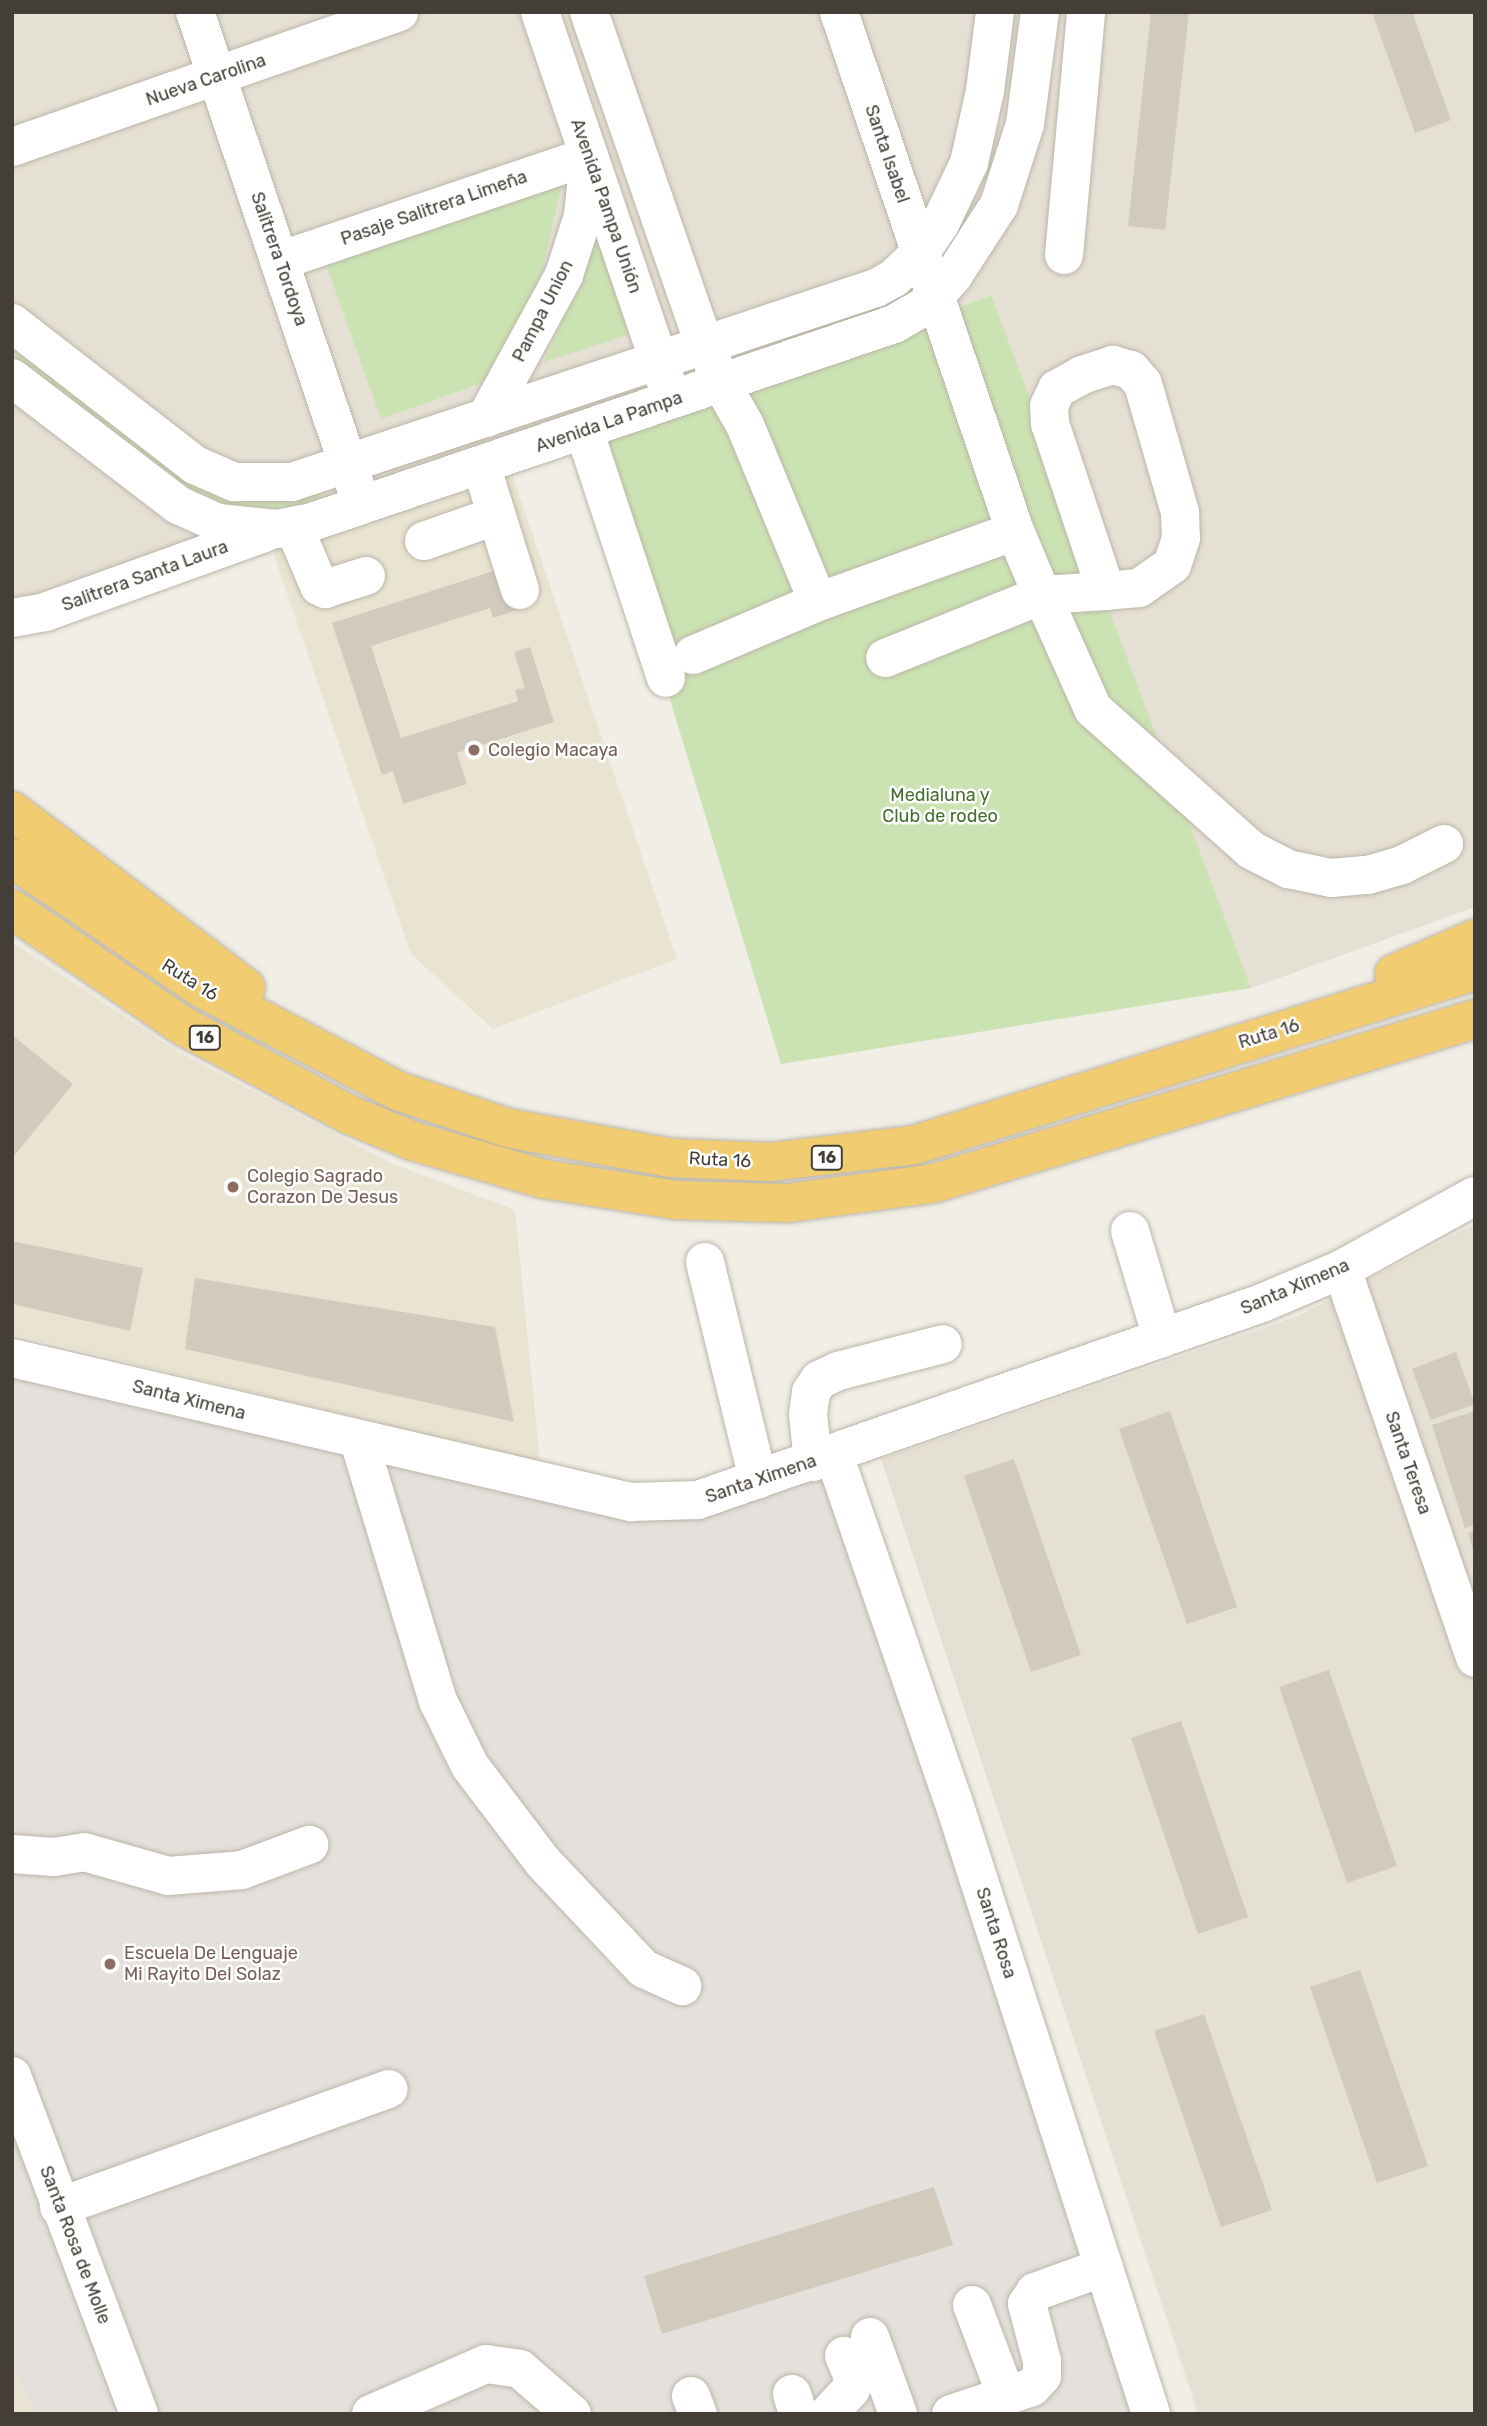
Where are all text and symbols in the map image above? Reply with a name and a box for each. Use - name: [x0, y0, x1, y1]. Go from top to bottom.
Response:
- street label: Nueva Carolina: [143, 49, 269, 111]
- street label: Santa Isabel: [860, 102, 914, 206]
- street label: Avenida Pampa Unión: [566, 116, 646, 296]
- street label: Pasaje Salitrera Limeña: [338, 166, 530, 250]
- street label: Salitrera Tordoya: [246, 189, 312, 329]
- street label: Pampa Union: [508, 256, 578, 366]
- street label: Avenida La Pampa: [533, 387, 685, 457]
- street label: Salitrera Santa Laura: [59, 536, 231, 616]
- place label: Colegio Macaya: [488, 739, 618, 761]
- marker: Colegio Macaya: [466, 742, 482, 758]
- park label: Medialuna y Club de rodeo: [882, 785, 998, 828]
- street label: Ruta 16: [158, 954, 222, 1006]
- street label: Ruta 16: [1236, 1015, 1302, 1053]
- road number: 16: [188, 1026, 222, 1050]
- road number: 16: [810, 1146, 844, 1170]
- street label: Ruta 16: [688, 1148, 752, 1172]
- place label: Colegio Sagrado Corazon De Jesus: [247, 1166, 398, 1208]
- marker: Colegio Sagrado Corazon De Jesus: [225, 1179, 241, 1195]
- street label: Santa Ximena: [1237, 1254, 1353, 1320]
- street label: Santa Ximena: [130, 1375, 248, 1425]
- street label: Santa Teresa: [1380, 1408, 1436, 1518]
- street label: Santa Ximena: [703, 1450, 819, 1508]
- street label: Santa Rosa: [971, 1885, 1021, 1981]
- place label: Escuela De Lenguaje Mi Rayito Del Solaz: [124, 1943, 298, 1986]
- marker: Escuela De Lenguaje Mi Rayito Del Solaz: [102, 1956, 118, 1972]
- street label: Santa Rosa de Molle: [35, 2163, 115, 2327]

